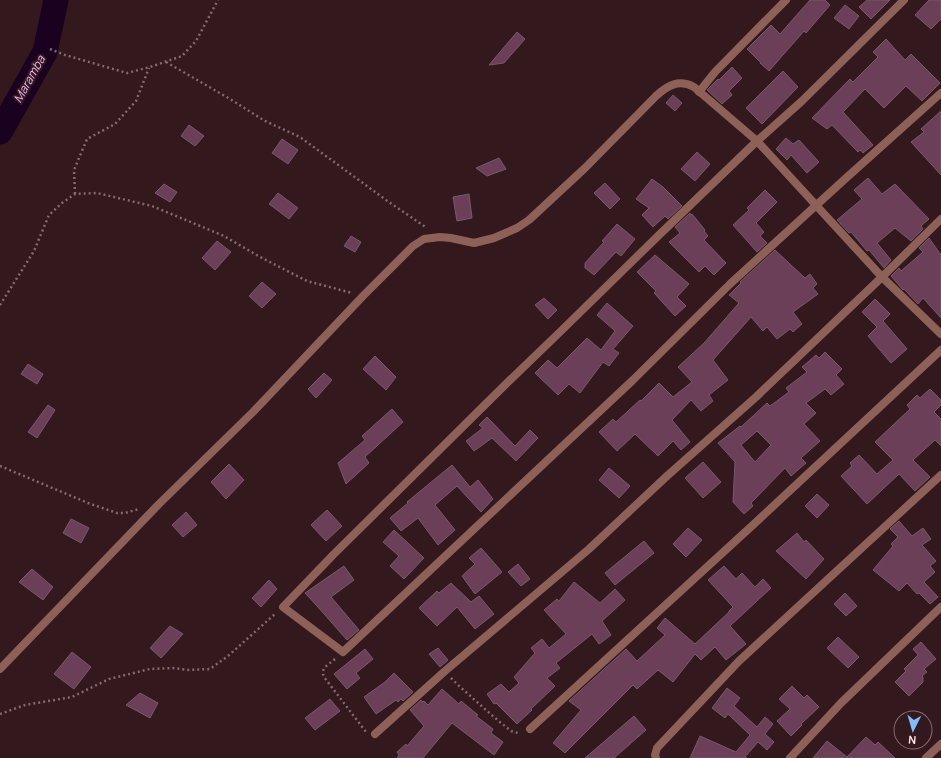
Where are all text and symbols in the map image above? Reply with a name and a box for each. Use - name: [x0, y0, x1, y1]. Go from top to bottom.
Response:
- water label: Maramba: [9, 51, 50, 106]
- north arrow: [893, 710, 933, 750]
- text: N: [907, 733, 917, 748]

